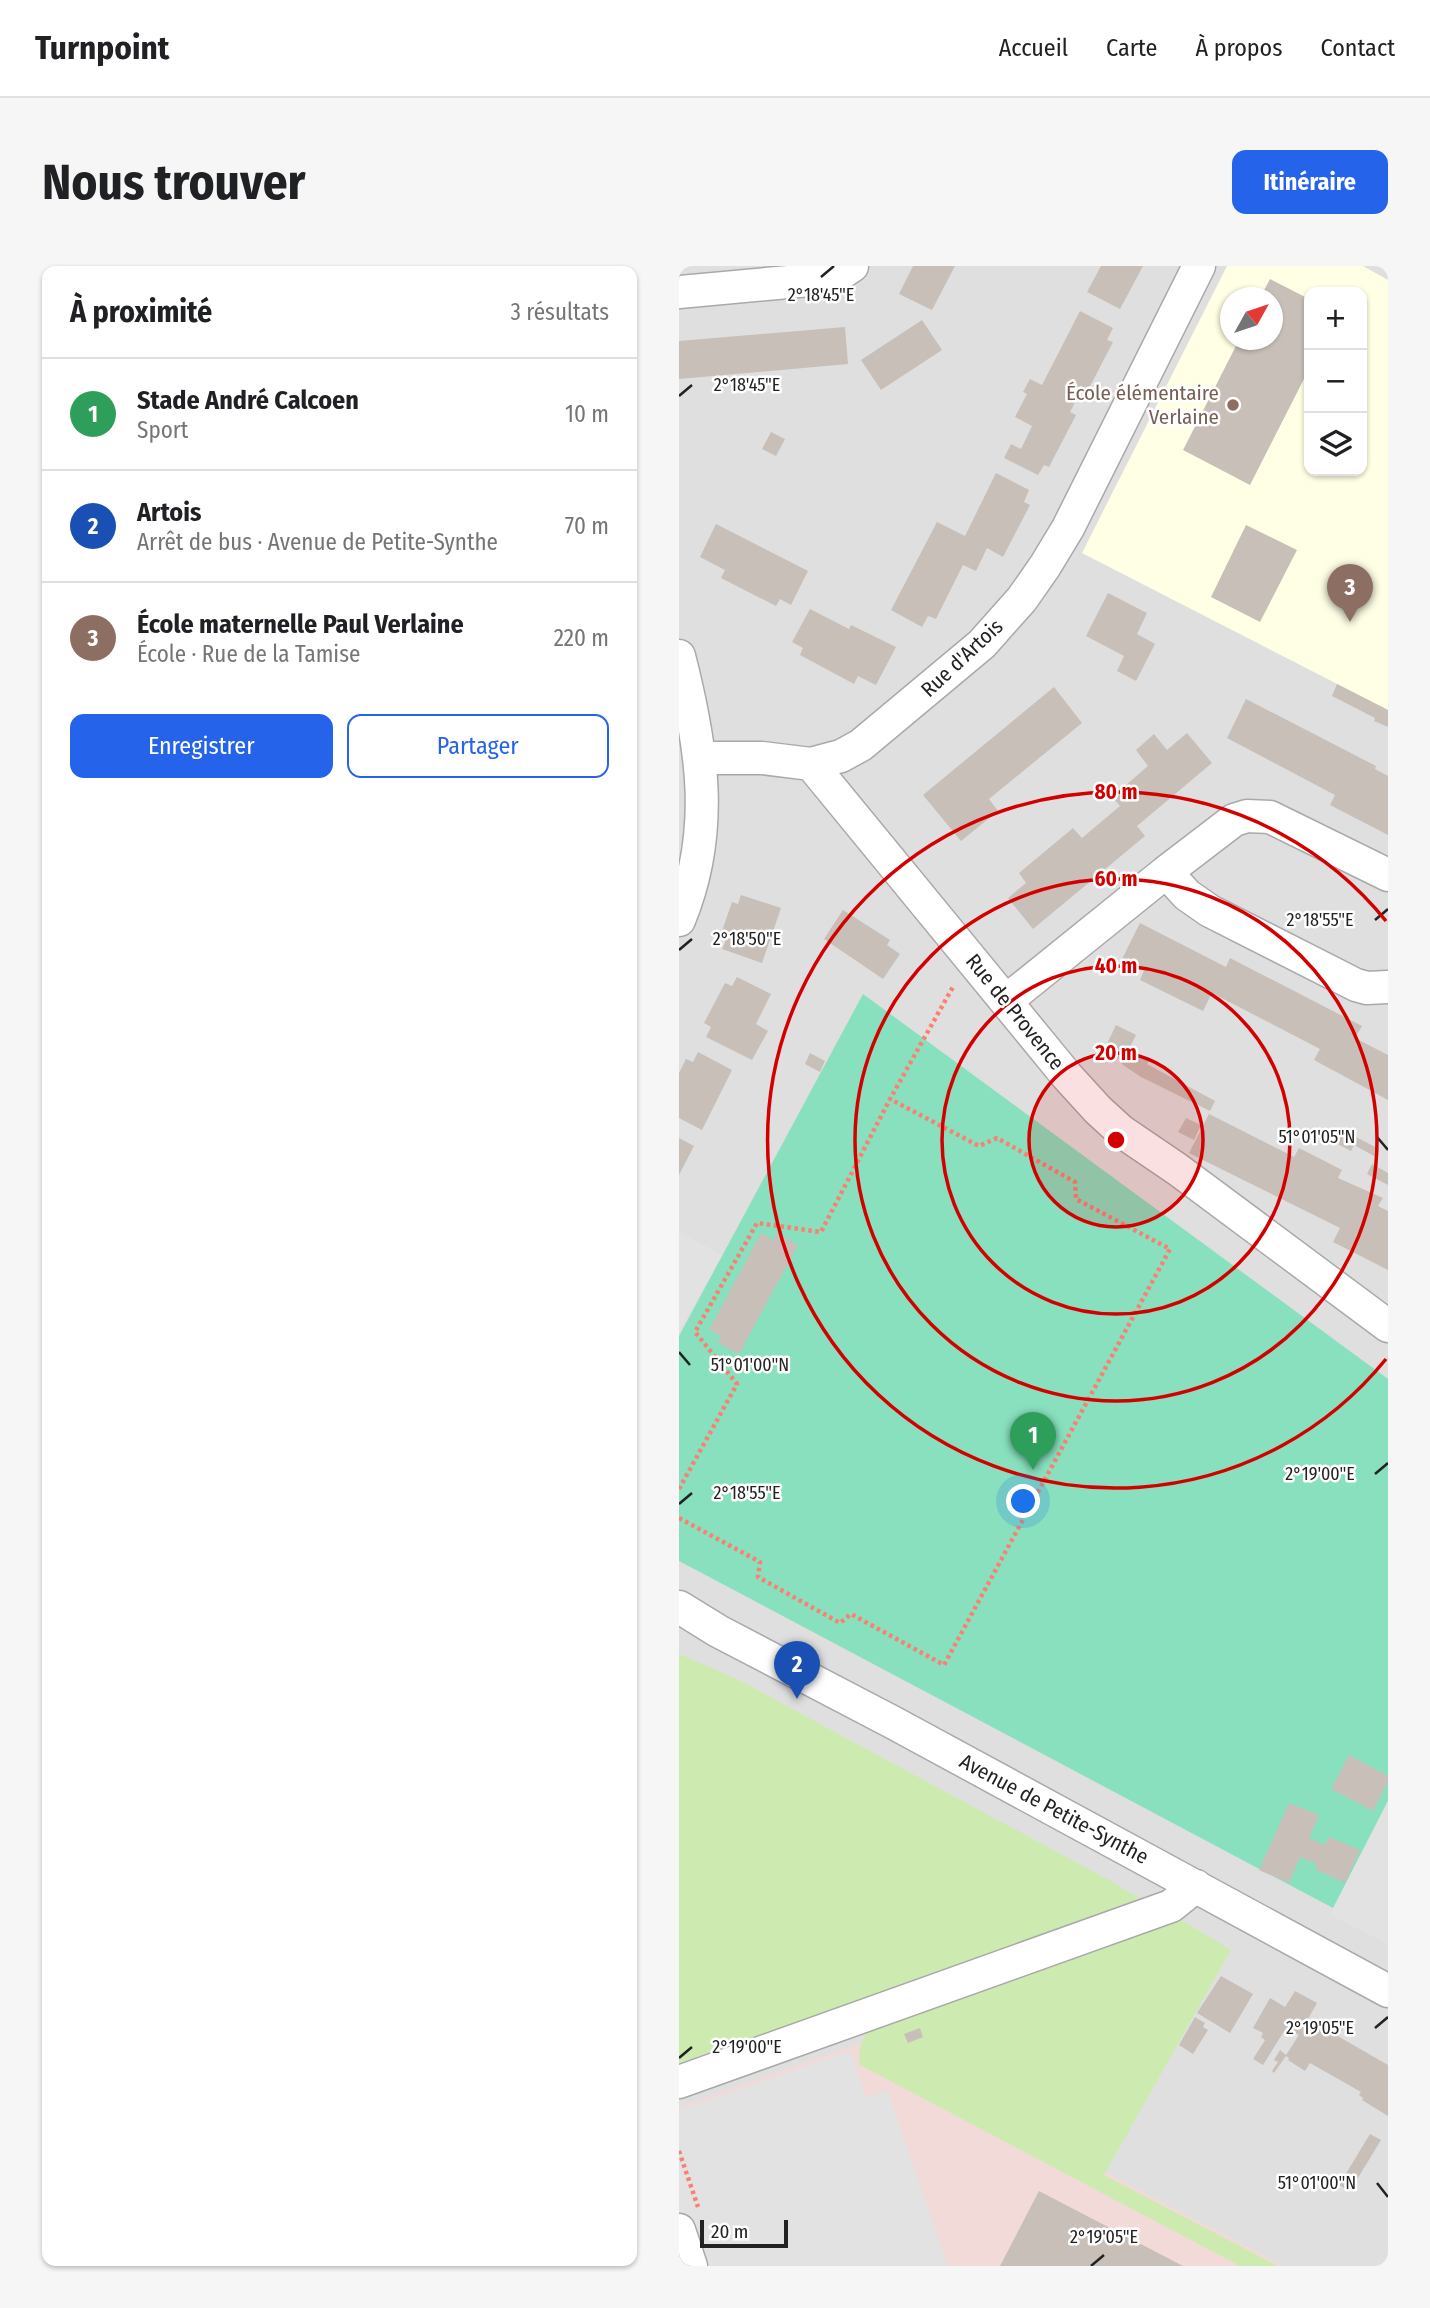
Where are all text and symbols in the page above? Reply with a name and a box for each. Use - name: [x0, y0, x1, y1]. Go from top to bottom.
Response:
- text: Turnpoint: [35, 28, 169, 68]
- text: Accueil: [999, 34, 1068, 62]
- text: Carte: [1106, 34, 1157, 62]
- text: À propos: [1195, 34, 1282, 62]
- text: Contact: [1320, 34, 1395, 62]
- button: Itinéraire: [1232, 150, 1388, 214]
- text: Nous trouver: [42, 153, 305, 212]
- text: 2°18'45"E: [788, 284, 854, 306]
- north arrow: [1220, 287, 1283, 350]
- map controls: [1304, 287, 1367, 476]
- button: +: [1304, 287, 1367, 350]
- text: À proximité: [70, 294, 212, 330]
- text: 3 résultats: [511, 298, 609, 326]
- button: −: [1304, 350, 1367, 413]
- text: 2°18'45"E: [714, 374, 780, 396]
- place label: École élémentaire Verlaine: [1066, 380, 1219, 430]
- text: Stade André Calcoen: [137, 385, 359, 416]
- marker: École élémentaire Verlaine: [1225, 397, 1241, 413]
- text: 1: [88, 400, 98, 428]
- text: 10 m: [565, 400, 609, 428]
- button: layers: [1304, 413, 1367, 476]
- text: Sport: [137, 416, 188, 444]
- text: Artois: [137, 497, 201, 528]
- text: 2: [88, 512, 98, 540]
- text: 70 m: [565, 512, 609, 540]
- text: Arrêt de bus · Avenue de Petite-Synthe: [137, 528, 498, 556]
- pin: 3: [1327, 564, 1373, 622]
- text: École maternelle Paul Verlaine: [137, 609, 464, 640]
- street label: Rue d'Artois: [916, 613, 1008, 703]
- text: 3: [88, 624, 98, 652]
- text: 220 m: [554, 624, 609, 652]
- text: École · Rue de la Tamise: [137, 640, 360, 668]
- button: Enregistrer: [70, 714, 333, 778]
- button: Partager: [347, 714, 609, 778]
- text: 80 m: [1095, 779, 1137, 805]
- text: 60 m: [1095, 866, 1137, 892]
- text: 2°18'55"E: [1287, 909, 1353, 931]
- text: 2°18'50"E: [713, 928, 781, 950]
- street label: Rue de Provence: [960, 949, 1070, 1075]
- text: 40 m: [1095, 953, 1137, 979]
- text: 20 m: [1094, 1040, 1137, 1066]
- text: 51°01'05"N: [1278, 1126, 1356, 1148]
- centre of rings: [1104, 1128, 1128, 1152]
- text: 51°01'00"N: [711, 1354, 789, 1376]
- pin: 1: [1010, 1412, 1056, 1470]
- text: 2°19'00"E: [1285, 1463, 1355, 1485]
- text: 2°18'55"E: [714, 1482, 780, 1504]
- your location: [1006, 1484, 1040, 1518]
- pin: 2: [774, 1641, 820, 1699]
- street label: Avenue de Petite-Synthe: [955, 1748, 1153, 1870]
- text: 2°19'05"E: [1286, 2017, 1354, 2039]
- text: 2°19'00"E: [712, 2036, 782, 2058]
- text: 51°01'00"N: [1278, 2172, 1356, 2194]
- scale bar: [700, 2217, 787, 2249]
- text: 20 m: [711, 2220, 748, 2243]
- text: 2°19'05"E: [1070, 2226, 1138, 2248]

